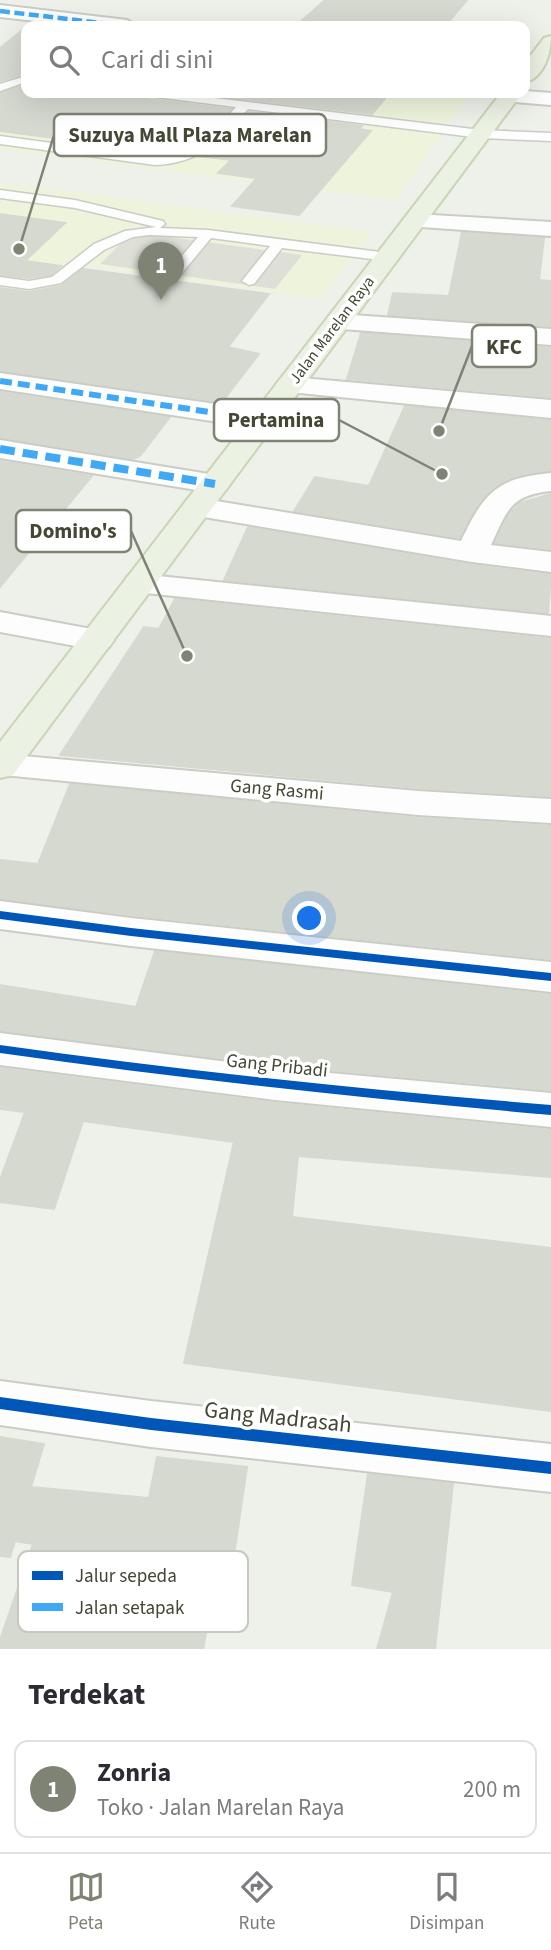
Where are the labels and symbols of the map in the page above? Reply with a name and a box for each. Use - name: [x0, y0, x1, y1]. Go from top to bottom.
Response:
- callout: Suzuya Mall Plaza Marelan: [54, 114, 326, 156]
- text: Suzuya Mall Plaza Marelan: [68, 120, 312, 150]
- pin: 1: [138, 242, 184, 300]
- street label: Jalan Marelan Raya: [284, 272, 380, 388]
- callout: KFC: [472, 325, 536, 367]
- text: KFC: [486, 332, 522, 362]
- callout: Pertamina: [214, 399, 339, 441]
- text: Pertamina: [228, 405, 324, 435]
- callout: Domino's: [16, 510, 131, 552]
- text: Domino's: [29, 516, 117, 546]
- street label: Gang Rasmi: [229, 772, 325, 808]
- your location: [292, 901, 326, 935]
- street label: Gang Pribadi: [225, 1047, 329, 1085]
- street label: Gang Madrasah: [202, 1393, 354, 1441]
- legend: [18, 1551, 248, 1632]
- text: Jalur sepeda: [75, 1563, 177, 1590]
- text: Jalan setapak: [75, 1595, 185, 1622]

